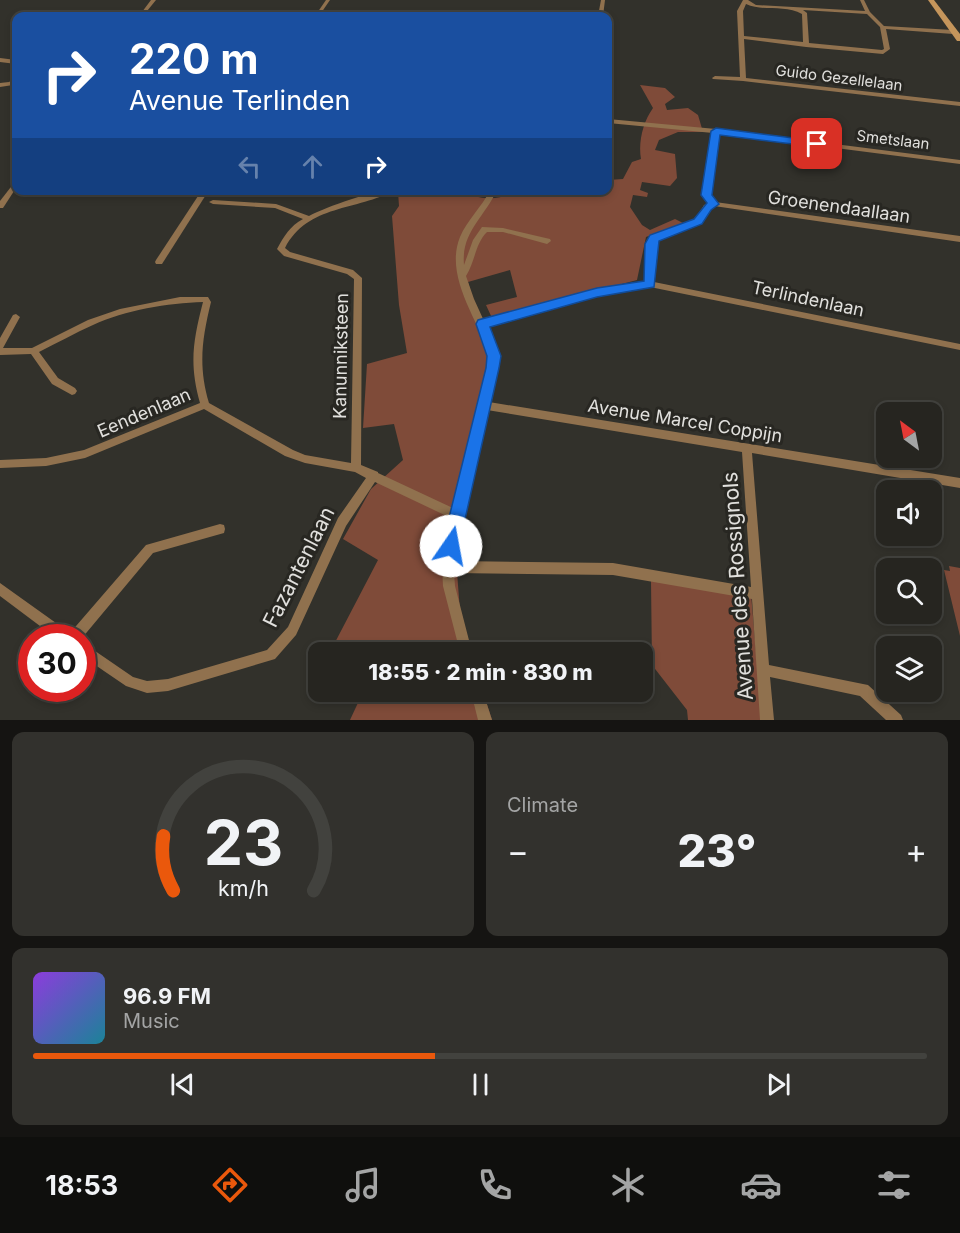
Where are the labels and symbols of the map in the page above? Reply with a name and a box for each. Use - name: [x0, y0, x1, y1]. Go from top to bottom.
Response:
- street label: Guido Gezellelaan: [774, 60, 904, 95]
- pin: [791, 118, 842, 169]
- street label: Smetslaan: [855, 126, 931, 153]
- street label: Groenendaallaan: [766, 186, 912, 227]
- street label: Terlindenlaan: [750, 276, 866, 321]
- street label: Kanunniksteen: [329, 293, 352, 419]
- street label: Eendenlaan: [94, 383, 194, 442]
- street label: Avenue Marcel Coppijn: [586, 395, 784, 446]
- north arrow: [876, 402, 942, 468]
- street label: Avenue des Rossignols: [717, 471, 758, 701]
- street label: Fazantenlaan: [257, 502, 340, 631]
- position arrow: [419, 514, 483, 578]
- speed limit sign: 30: [18, 624, 96, 702]

